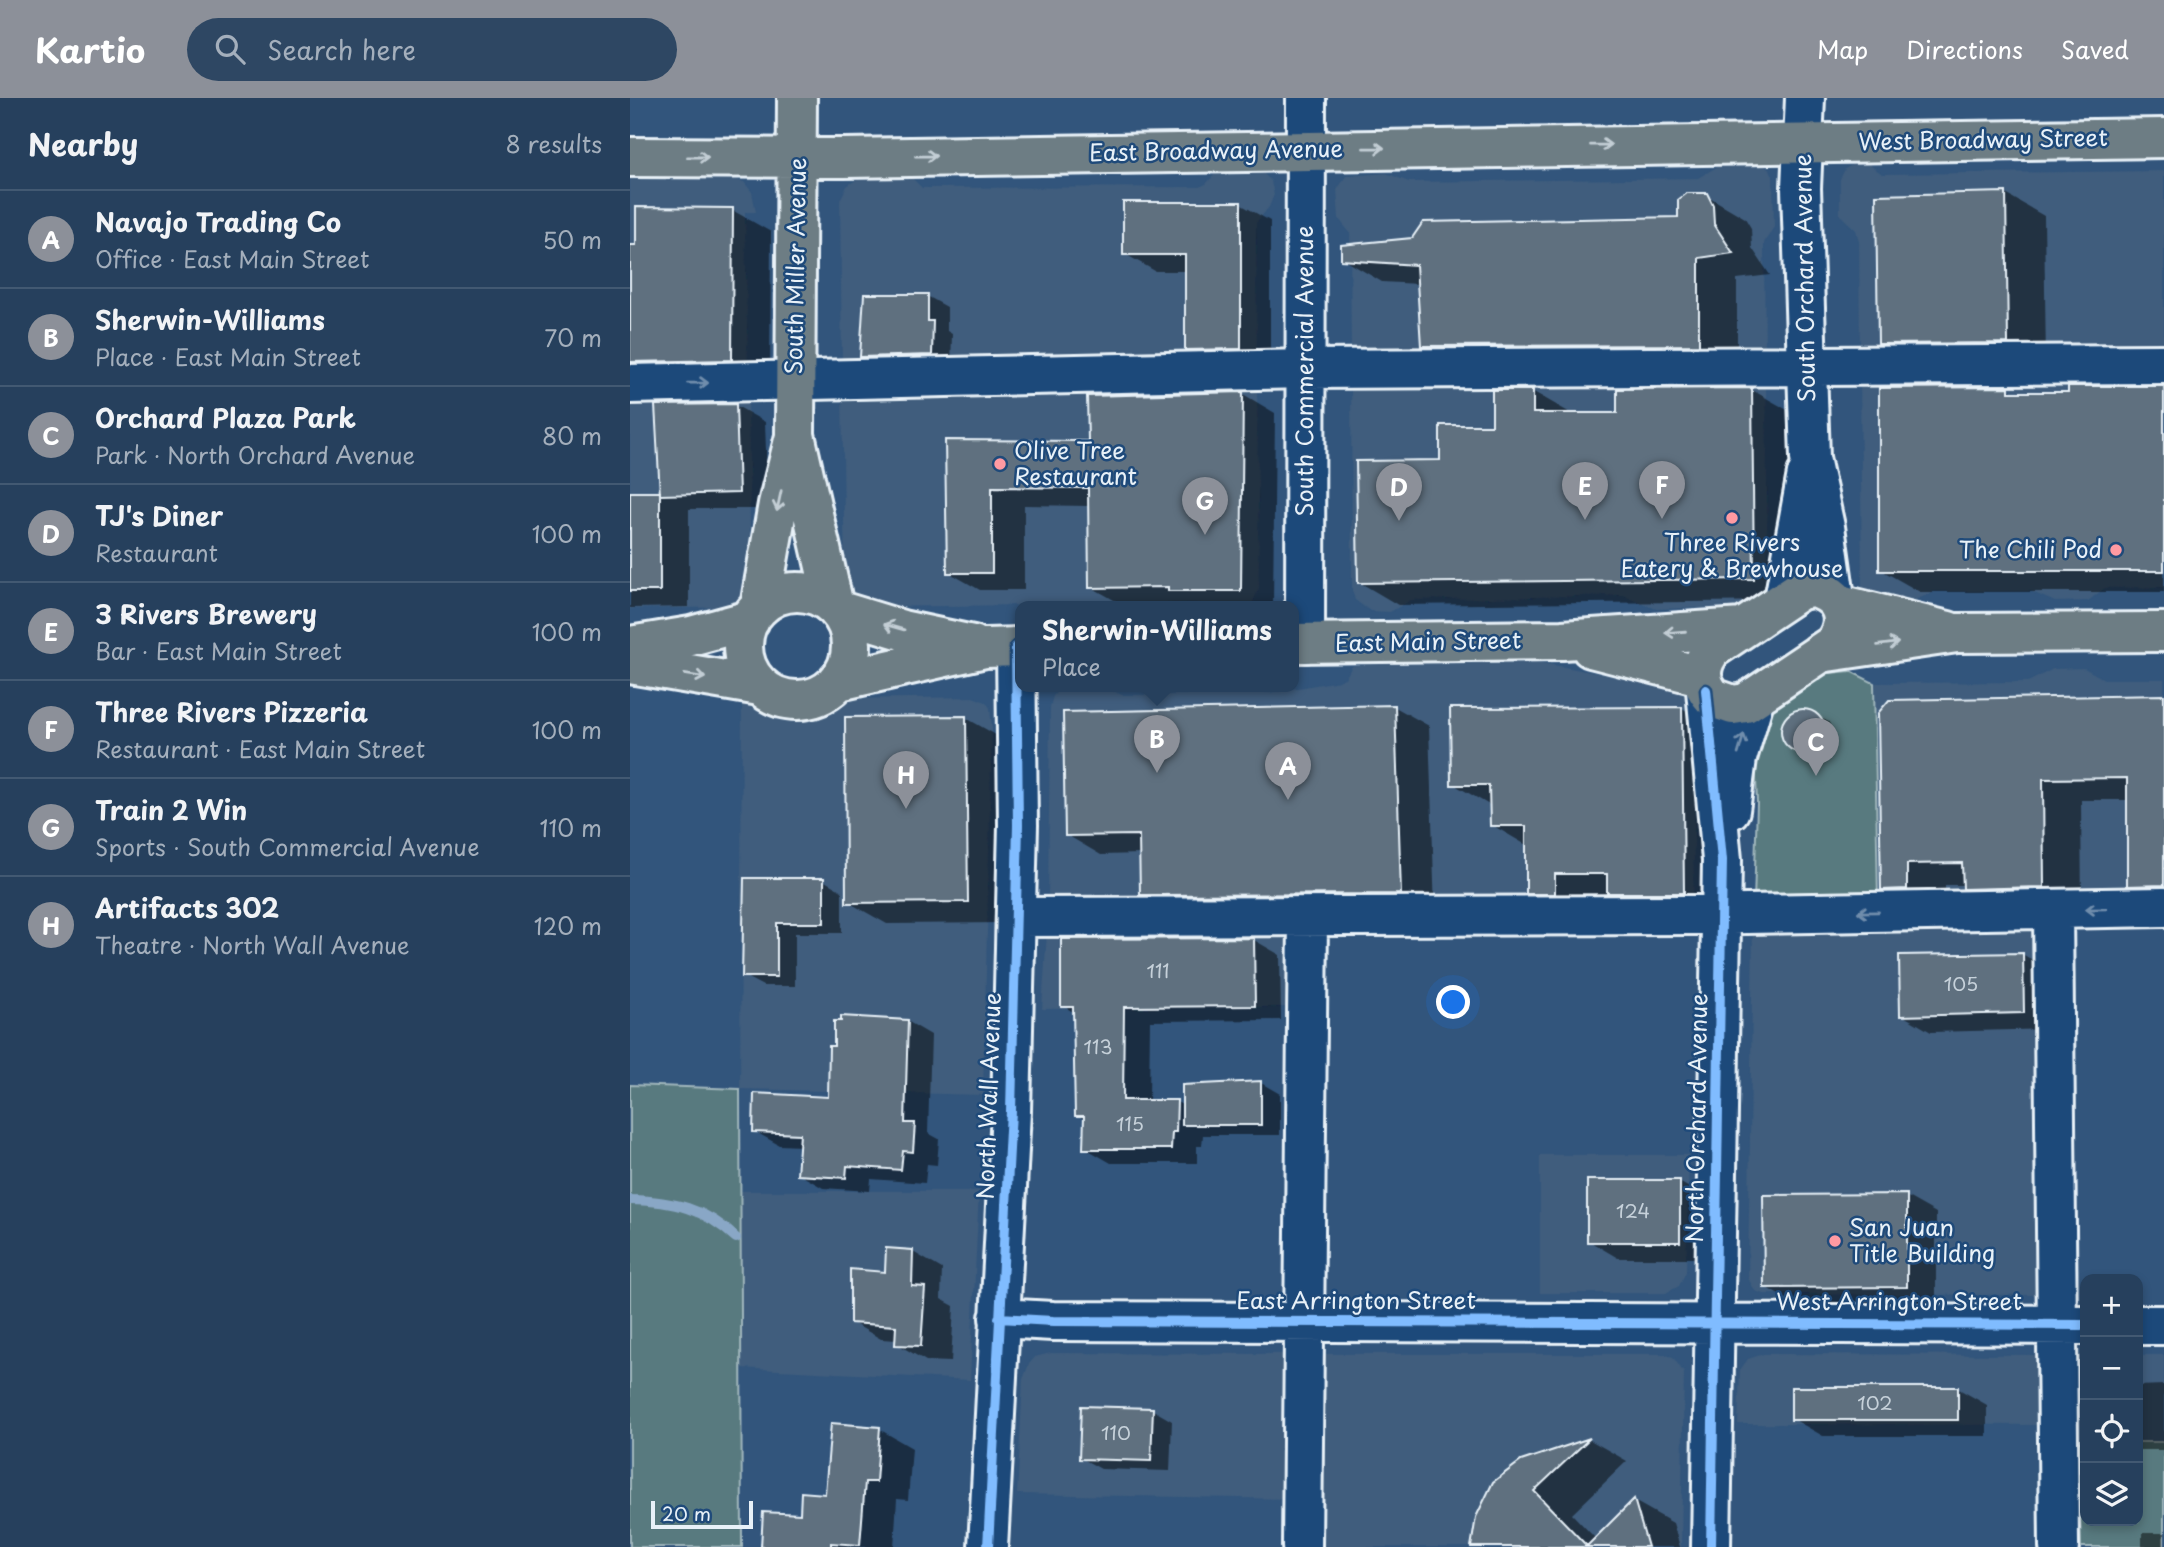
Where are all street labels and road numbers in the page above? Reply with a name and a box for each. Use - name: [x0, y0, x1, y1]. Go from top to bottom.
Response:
- street label: West Broadway Street: [1858, 119, 2108, 158]
- street label: East Broadway Avenue: [1089, 130, 1343, 169]
- street label: South Orchard Avenue: [1784, 154, 1823, 402]
- street label: South Miller Avenue: [775, 157, 814, 375]
- street label: South Commercial Avenue: [1286, 225, 1321, 517]
- street label: East Main Street: [1334, 621, 1521, 660]
- street label: North Wall Avenue: [966, 992, 1009, 1200]
- street label: North Orchard Avenue: [1676, 993, 1715, 1243]
- street label: East Arrington Street: [1236, 1282, 1476, 1317]
- street label: West Arrington Street: [1776, 1283, 2022, 1318]

